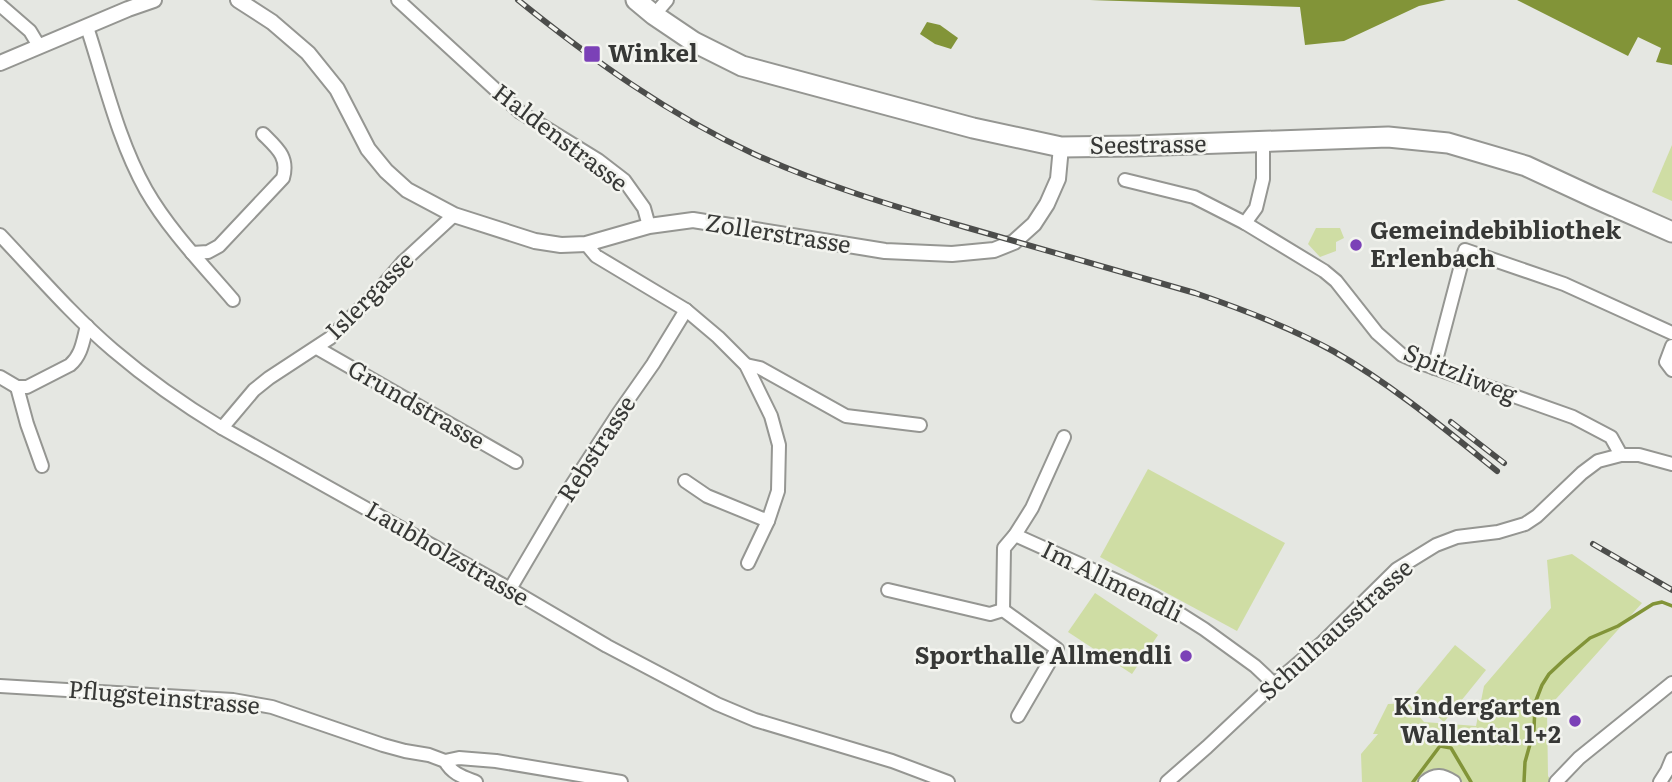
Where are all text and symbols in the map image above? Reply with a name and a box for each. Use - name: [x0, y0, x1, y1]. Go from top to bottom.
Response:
- place label: Winkel: [608, 34, 698, 69]
- marker: Winkel: [582, 44, 602, 64]
- street label: Haldenstrasse: [487, 74, 636, 198]
- street label: Seestrasse: [1089, 124, 1207, 161]
- street label: Zollerstrasse: [703, 203, 854, 260]
- place label: Gemeindebibliothek Erlenbach: [1370, 211, 1622, 274]
- marker: Gemeindebibliothek Erlenbach: [1348, 237, 1364, 253]
- street label: Islergasse: [316, 242, 420, 346]
- street label: Spitzliweg: [1399, 333, 1523, 411]
- street label: Grundstrasse: [342, 349, 492, 456]
- street label: Rebstrasse: [547, 388, 642, 508]
- street label: Laubholzstrasse: [360, 491, 537, 613]
- street label: Im Allmendli: [1037, 530, 1190, 629]
- street label: Schulhausstrasse: [1249, 549, 1419, 707]
- place label: Sporthalle Allmendli: [915, 636, 1172, 671]
- marker: Sporthalle Allmendli: [1178, 648, 1194, 664]
- street label: Pflugsteinstrasse: [67, 670, 262, 721]
- place label: Kindergarten Wallental 1+2: [1394, 687, 1561, 750]
- marker: Kindergarten Wallental 1+2: [1567, 713, 1583, 729]

